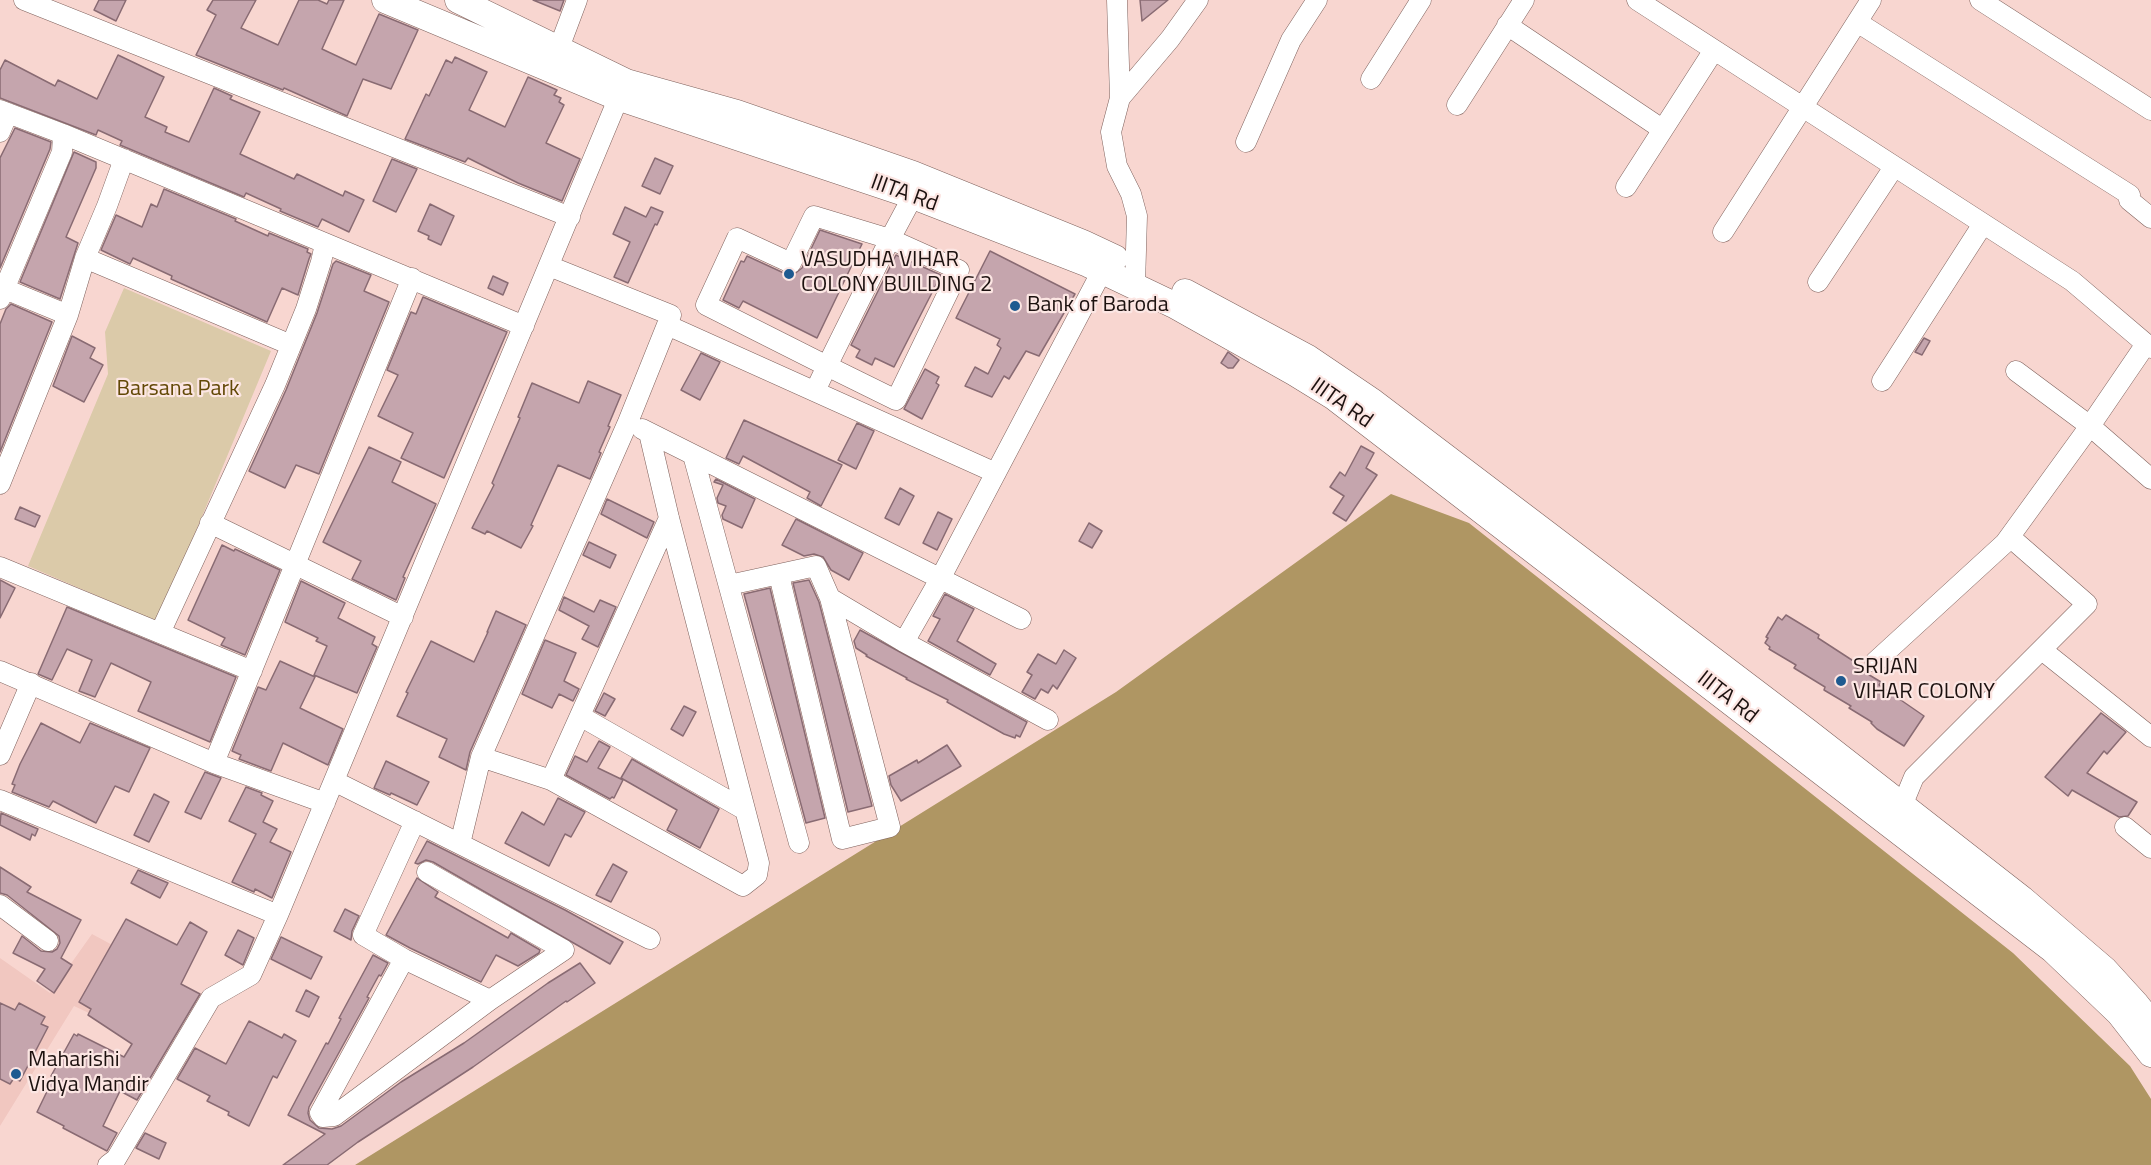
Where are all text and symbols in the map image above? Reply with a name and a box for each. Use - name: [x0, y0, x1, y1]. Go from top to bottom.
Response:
- street label: IIITA Rd: [867, 170, 941, 218]
- place label: VASUDHA VIHAR COLONY BUILDING 2: [801, 248, 992, 300]
- marker: VASUDHA VIHAR COLONY BUILDING 2: [782, 267, 796, 281]
- place label: Bank of Baroda: [1027, 293, 1169, 319]
- marker: Bank of Baroda: [1008, 299, 1022, 313]
- street label: IIITA Rd: [1305, 373, 1377, 435]
- park label: Barsana Park: [116, 377, 240, 403]
- place label: SRIJAN VIHAR COLONY: [1853, 655, 1995, 706]
- street label: IIITA Rd: [1691, 666, 1763, 730]
- marker: SRIJAN VIHAR COLONY: [1834, 674, 1848, 688]
- place label: Maharishi Vidya Mandir: [28, 1048, 149, 1100]
- marker: Maharishi Vidya Mandir: [9, 1067, 23, 1081]

